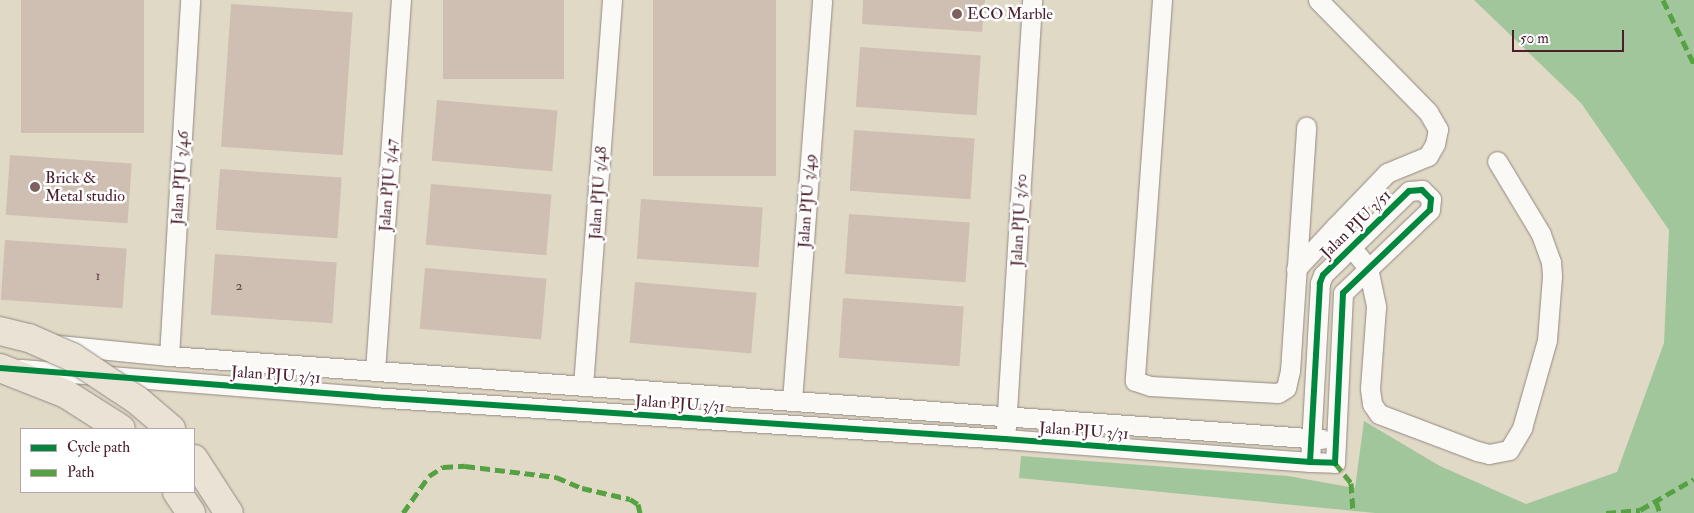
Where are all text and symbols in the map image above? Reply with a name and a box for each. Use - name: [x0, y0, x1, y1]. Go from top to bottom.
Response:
- place label: ECO Marble: [967, 4, 1053, 24]
- marker: ECO Marble: [951, 8, 963, 20]
- scale bar: [1514, 20, 1626, 52]
- text: 50 m: [1520, 29, 1549, 48]
- street label: Jalan PJU 3/46: [167, 130, 193, 226]
- street label: Jalan PJU 3/47: [375, 138, 401, 232]
- street label: Jalan PJU 3/48: [585, 146, 611, 240]
- street label: Jalan PJU 3/49: [794, 153, 820, 249]
- place label: Brick & Metal studio: [45, 168, 125, 206]
- street label: Jalan PJU 3/50: [1007, 173, 1031, 267]
- marker: Brick & Metal studio: [29, 181, 41, 193]
- street label: Jalan PJU 3/51: [1317, 186, 1395, 262]
- house number: 1: [96, 268, 100, 284]
- house number: 2: [235, 278, 243, 294]
- street label: Jalan PJU 3/31: [231, 362, 321, 388]
- street label: Jalan PJU 3/31: [635, 391, 725, 417]
- street label: Jalan PJU 3/31: [1039, 418, 1129, 444]
- legend: [20, 428, 195, 493]
- text: Cycle path: [67, 438, 130, 457]
- text: Path: [67, 463, 94, 482]

